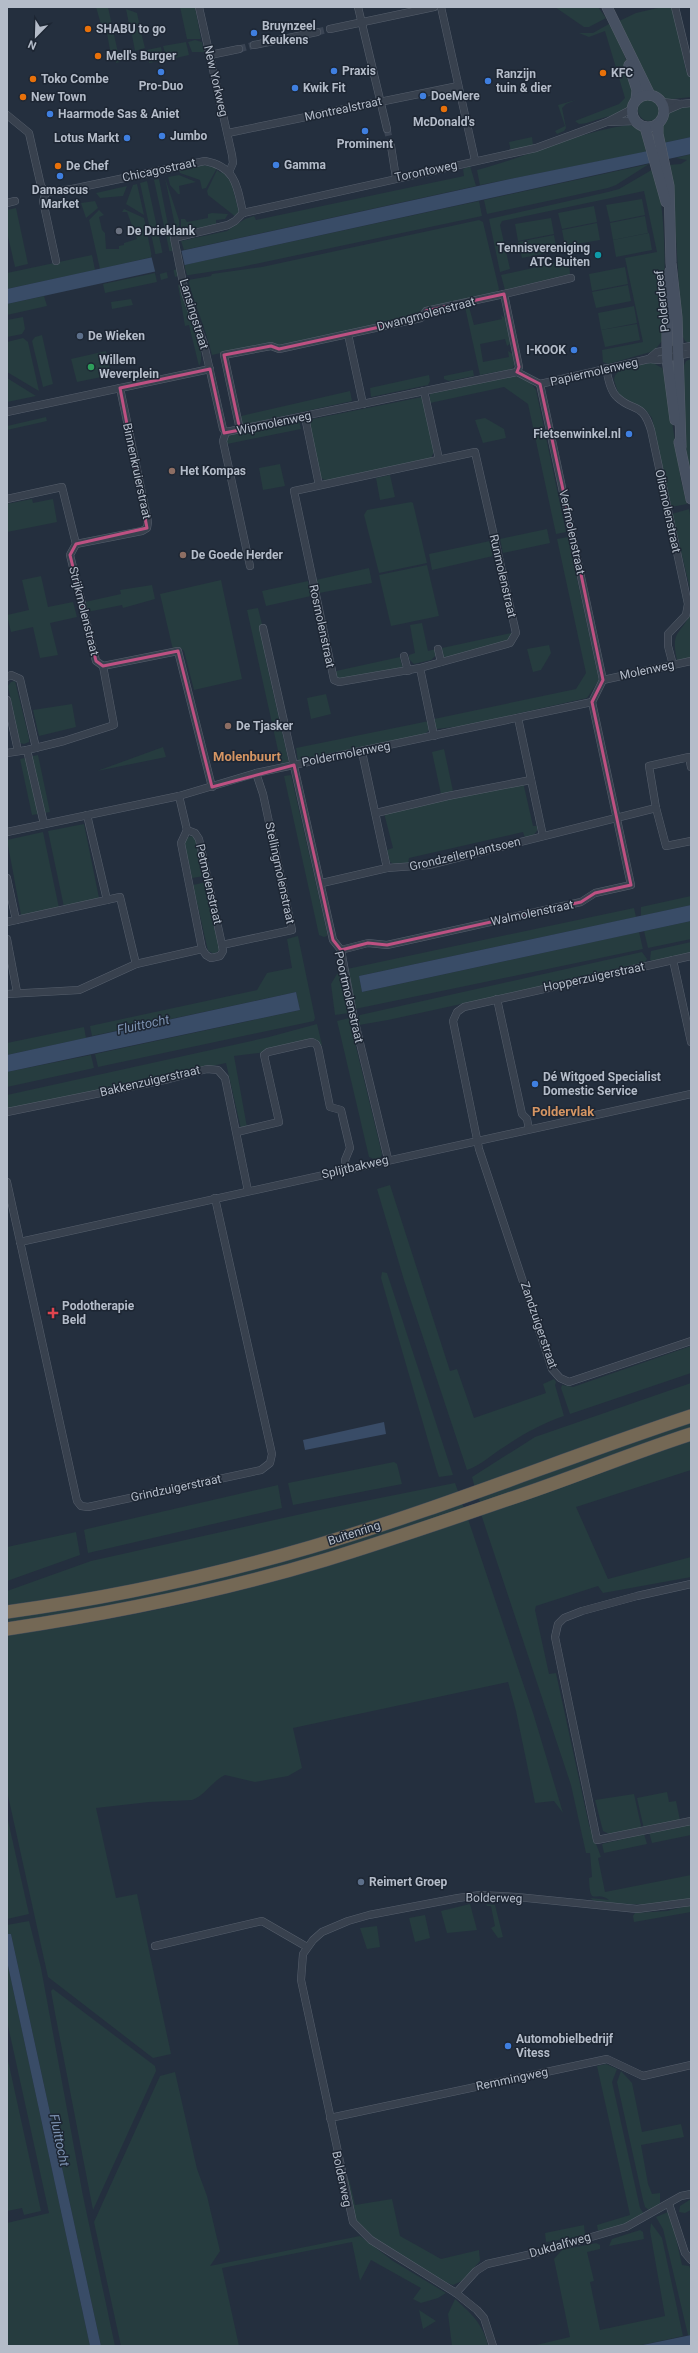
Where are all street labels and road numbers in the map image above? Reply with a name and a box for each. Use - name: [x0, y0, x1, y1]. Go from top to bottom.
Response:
- street label: New Yorkweg: [201, 44, 231, 118]
- street label: Montrealstraat: [303, 94, 383, 124]
- street label: Chicagostraat: [121, 155, 197, 185]
- street label: Torontoweg: [393, 158, 459, 184]
- street label: Polderdreef: [652, 269, 672, 333]
- street label: Lansingstraat: [177, 277, 211, 351]
- street label: Dwangmolenstraat: [375, 294, 477, 334]
- street label: Papiermolenweg: [549, 355, 639, 389]
- street label: Wipmolenweg: [236, 408, 312, 438]
- street label: Binnenkruierstraat: [120, 422, 154, 520]
- street label: Oliemolenstraat: [652, 468, 684, 554]
- street label: Verfmolenstraat: [556, 488, 588, 576]
- street label: Runmolenstraat: [487, 533, 519, 619]
- street label: Strijkmolenstraat: [66, 565, 102, 657]
- street label: Rosmolenstraat: [306, 583, 338, 669]
- street label: Molenweg: [618, 657, 676, 683]
- street label: Poldermolenweg: [301, 739, 391, 769]
- street label: Stellingmolenstraat: [262, 821, 298, 925]
- street label: Grondzeilerplantsoen: [408, 834, 522, 874]
- street label: Petmolenstraat: [193, 842, 225, 926]
- street label: Walmolenstraat: [489, 897, 575, 929]
- street label: Poortmolenstraat: [332, 950, 366, 1044]
- street label: Hopperzuigerstraat: [542, 959, 646, 995]
- street label: Bakkenzuigerstraat: [98, 1063, 202, 1099]
- street label: Splijtbakweg: [320, 1153, 390, 1181]
- street label: Zandzuigerstraat: [518, 1280, 560, 1370]
- street label: Grindzuigerstraat: [129, 1472, 223, 1504]
- street label: Buitenring: [326, 1518, 382, 1548]
- street label: Bolderweg: [466, 1891, 522, 1905]
- street label: Remmingweg: [475, 2065, 549, 2093]
- street label: Bolderweg: [329, 2150, 355, 2208]
- street label: Dukdalfweg: [528, 2230, 592, 2260]

